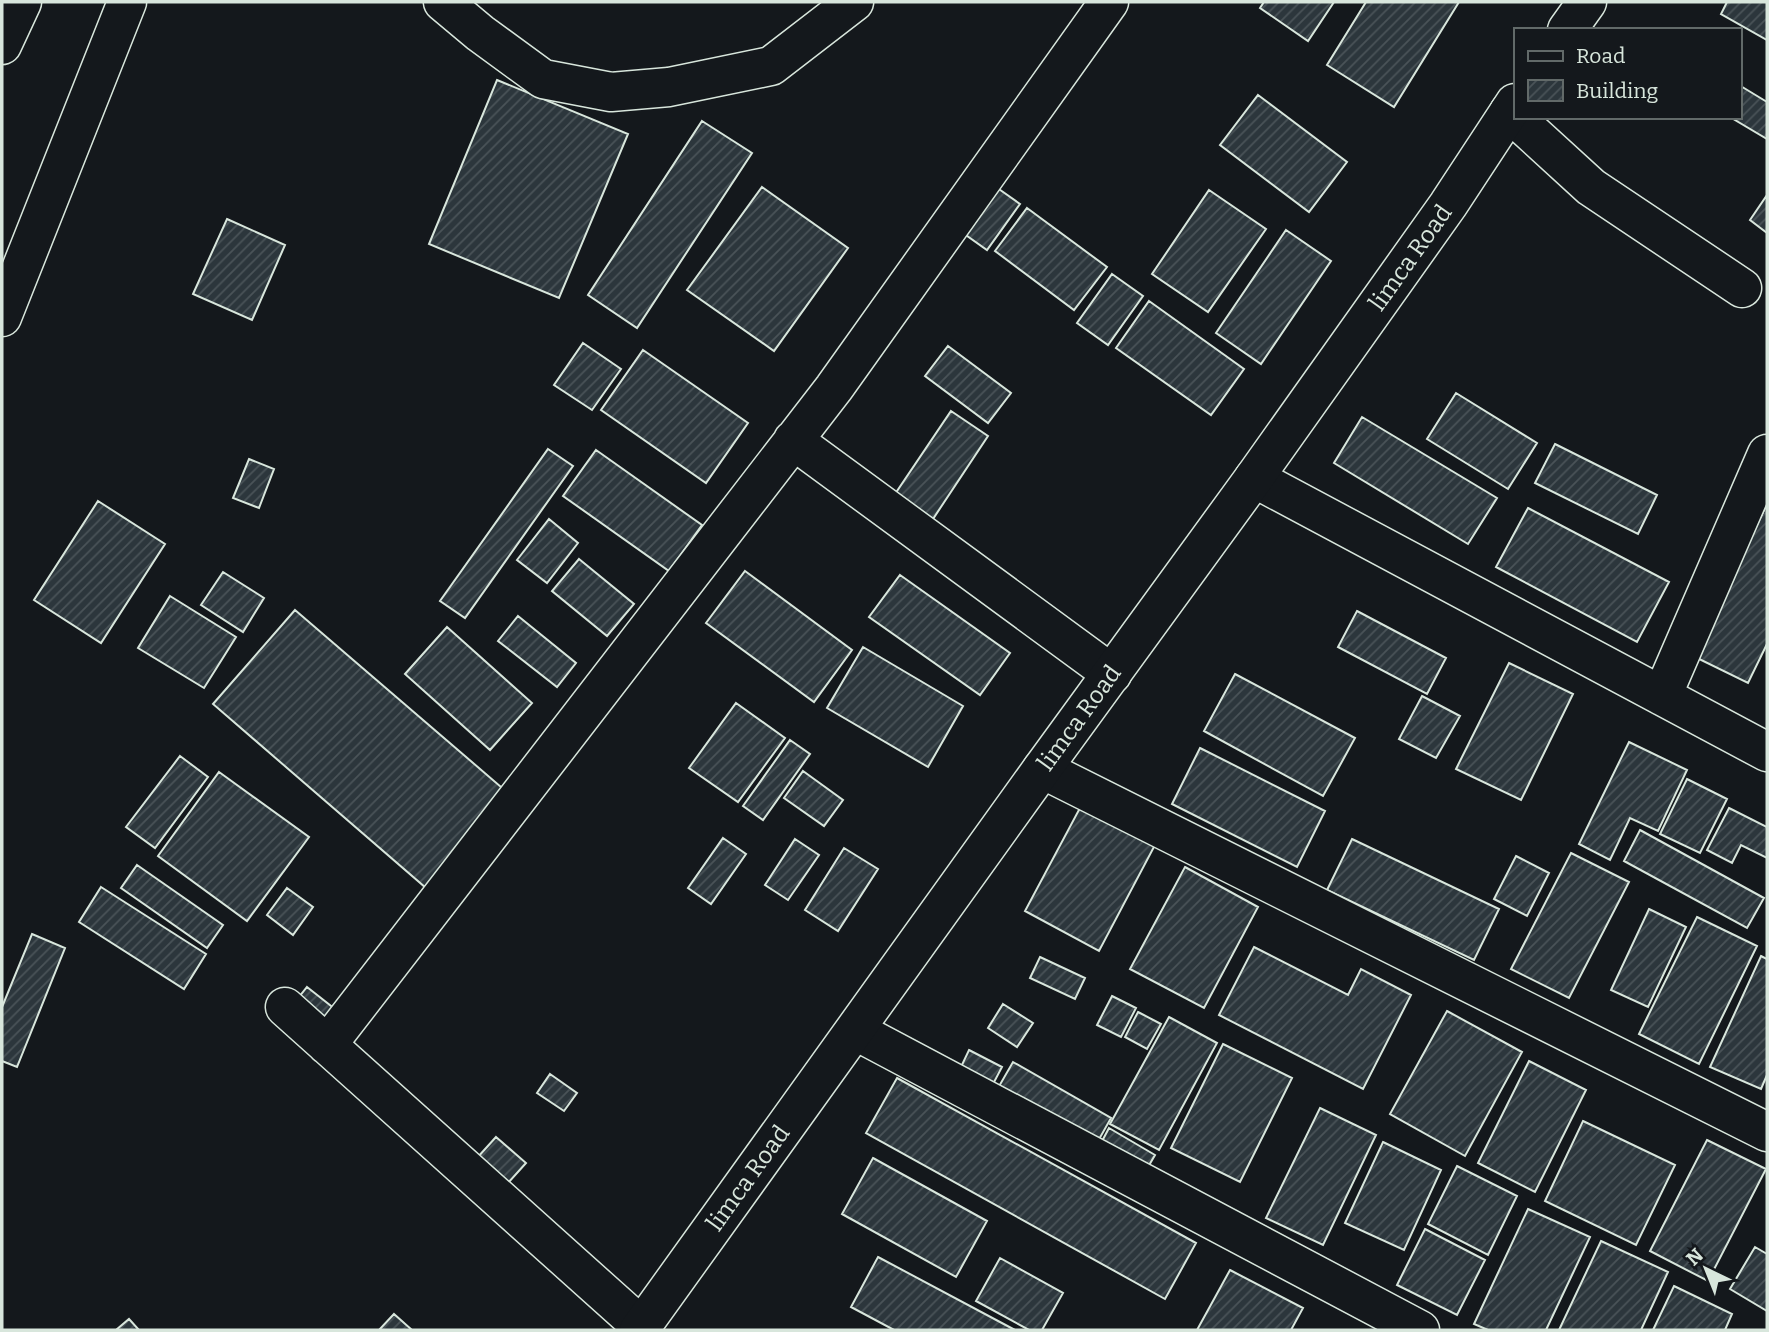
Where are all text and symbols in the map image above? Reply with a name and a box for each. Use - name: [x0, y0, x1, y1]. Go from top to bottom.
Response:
- legend: [1514, 28, 1741, 119]
- text: Road: [1576, 43, 1625, 69]
- text: Building: [1576, 78, 1659, 104]
- street label: limca Road: [1363, 199, 1458, 316]
- street label: limca Road: [1032, 660, 1127, 776]
- street label: limca Road: [701, 1120, 795, 1236]
- north arrow: [1671, 1234, 1741, 1304]
- text: N: [1682, 1243, 1708, 1270]

